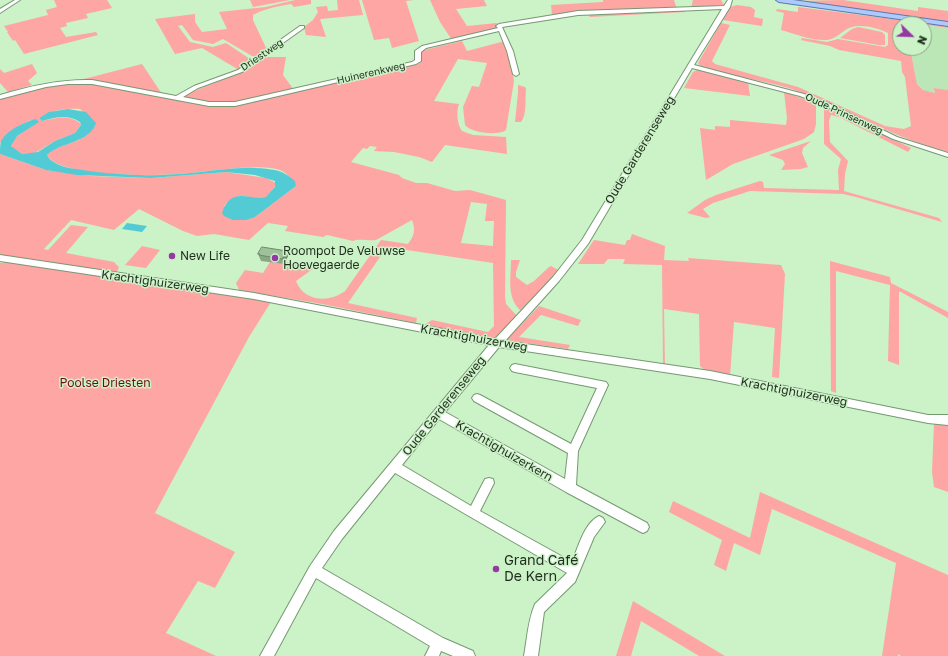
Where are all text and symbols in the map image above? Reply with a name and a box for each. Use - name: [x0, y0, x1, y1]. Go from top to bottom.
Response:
- north arrow: [892, 16, 932, 56]
- text: N: [915, 34, 930, 47]
- street label: Driestweg: [238, 36, 286, 74]
- street label: Huinerenkweg: [336, 59, 406, 87]
- street label: Oude Prinsenweg: [803, 91, 885, 137]
- street label: Oude Garderenseweg: [602, 93, 678, 207]
- place label: Roompot De Veluwse Hoevegaerde: [283, 244, 405, 272]
- place label: New Life: [180, 249, 230, 263]
- marker: New Life: [167, 251, 177, 261]
- marker: Roompot De Veluwse Hoevegaerde: [270, 253, 280, 263]
- street label: Krachtighuizerweg: [100, 267, 210, 297]
- street label: Krachtighuizerweg: [419, 321, 529, 355]
- street label: Oude Garderenseweg: [399, 353, 489, 459]
- street label: Krachtighuizerweg: [739, 375, 849, 409]
- park label: Poolse Driesten: [59, 376, 151, 390]
- street label: Krachtighuizerkern: [453, 417, 555, 485]
- place label: Grand Café De Kern: [504, 553, 578, 586]
- marker: Grand Café De Kern: [491, 564, 501, 574]

